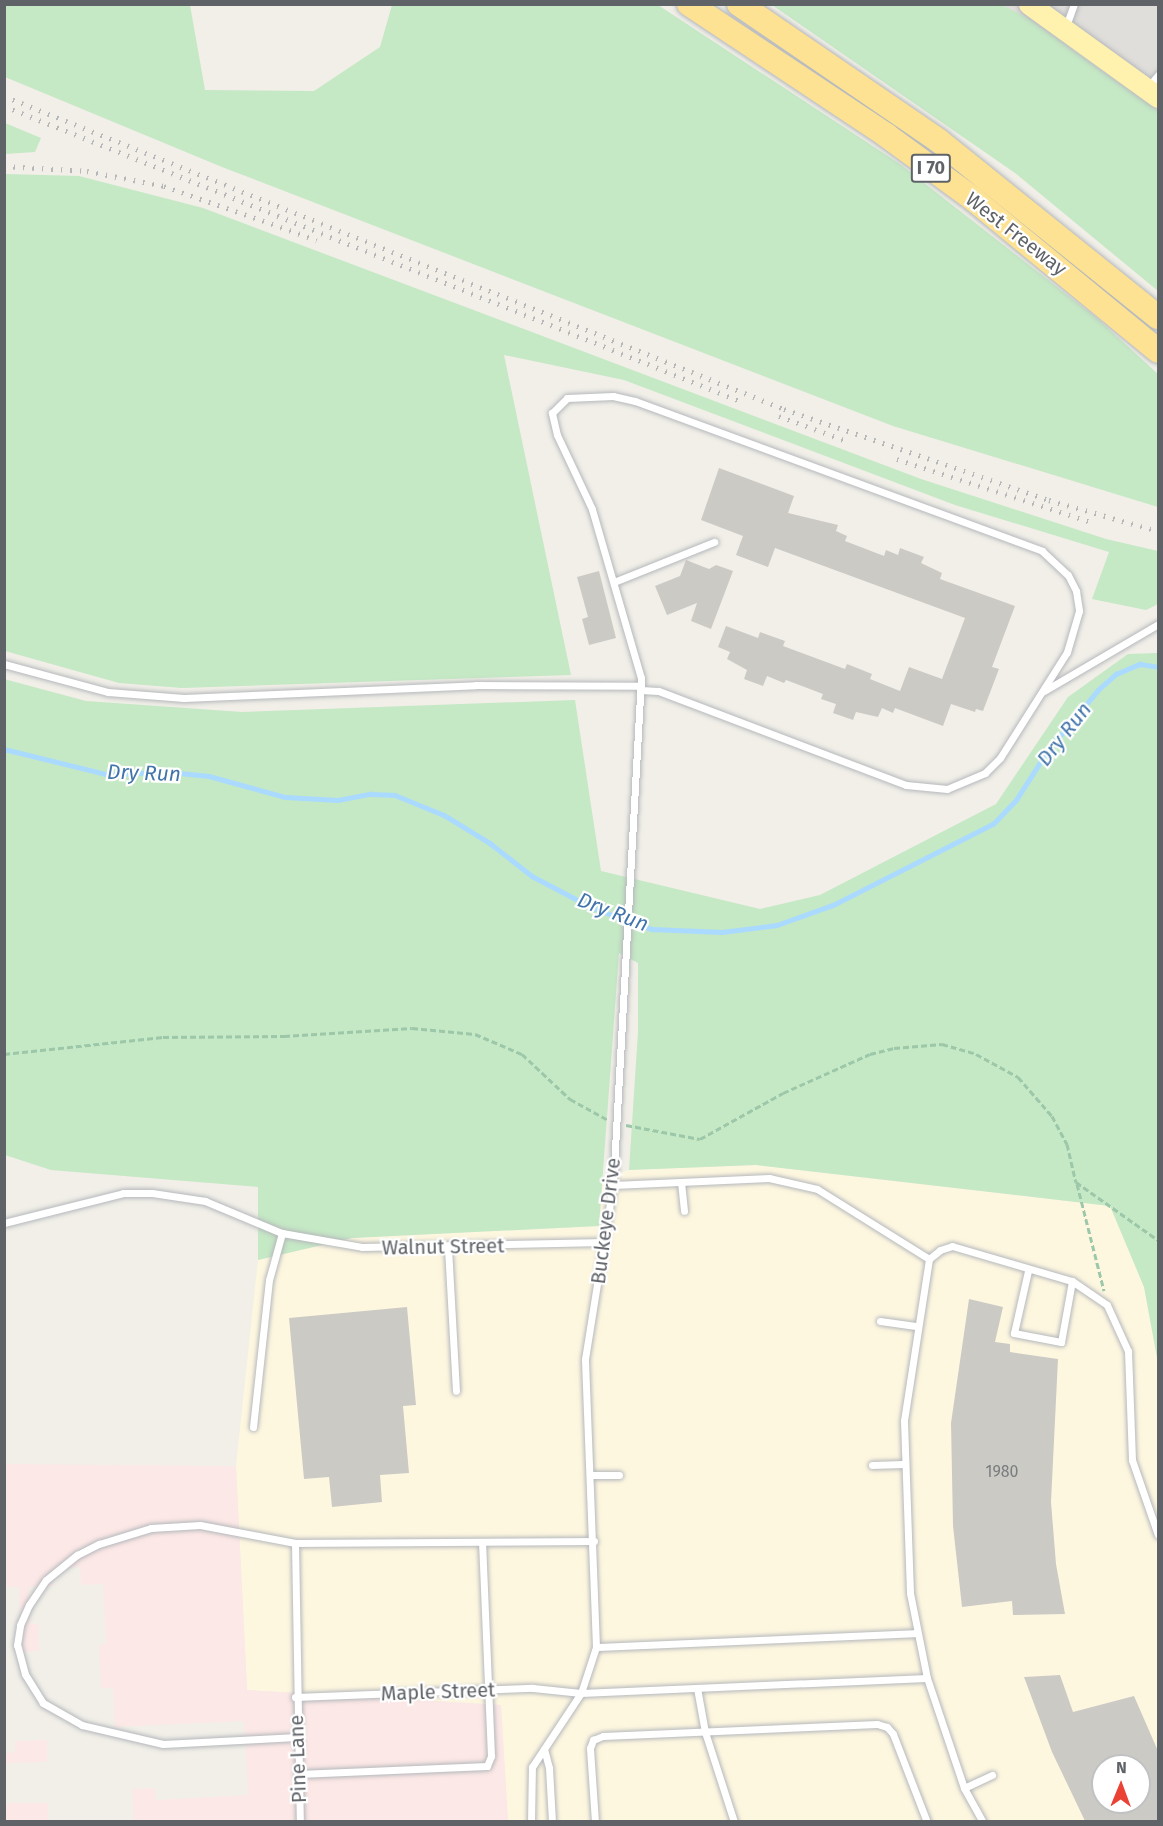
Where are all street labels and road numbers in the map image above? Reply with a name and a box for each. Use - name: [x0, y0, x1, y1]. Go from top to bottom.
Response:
- road number: I 70: [910, 153, 952, 183]
- street label: West Freeway: [961, 187, 1071, 281]
- street label: Buckeye Drive: [586, 1156, 626, 1286]
- street label: Walnut Street: [381, 1234, 505, 1260]
- street label: Maple Street: [380, 1678, 496, 1706]
- street label: Pine Lane: [284, 1714, 312, 1804]

